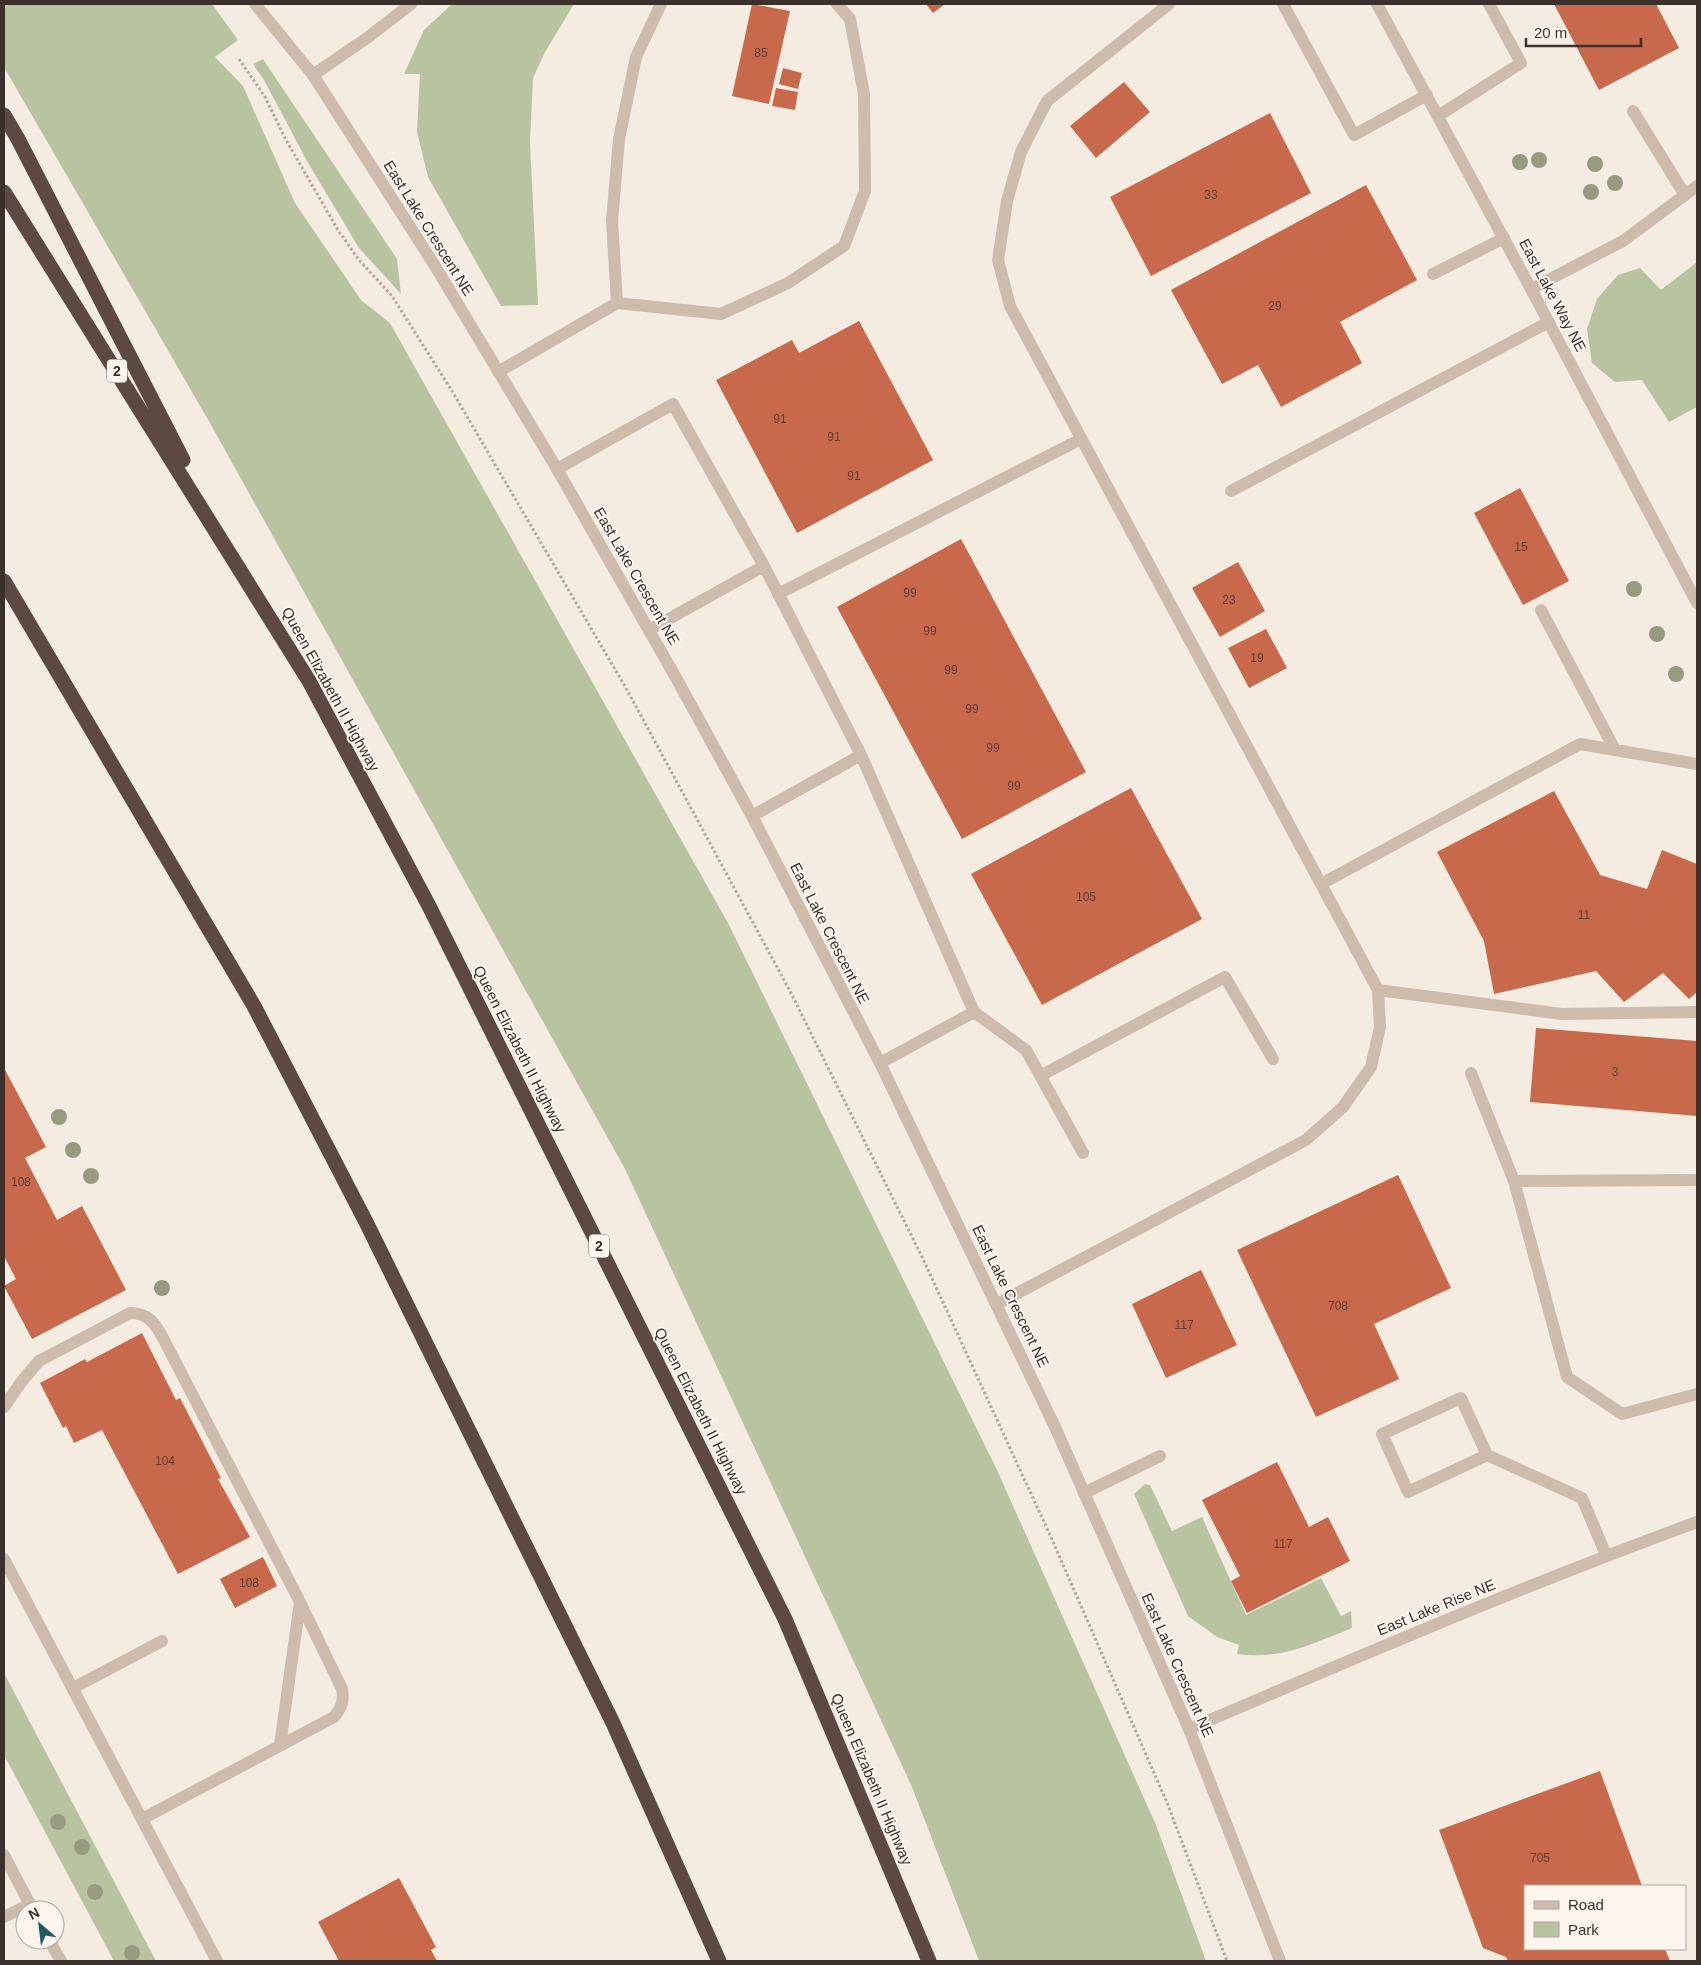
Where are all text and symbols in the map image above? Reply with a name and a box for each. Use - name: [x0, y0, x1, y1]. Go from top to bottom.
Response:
- scale bar: [1526, 15, 1641, 47]
- text: 20 m: [1534, 24, 1567, 41]
- house number: 85: [754, 46, 768, 60]
- street label: East Lake Crescent NE: [380, 157, 478, 299]
- house number: 33: [1204, 188, 1218, 202]
- street label: East Lake Way NE: [1516, 236, 1590, 354]
- house number: 29: [1268, 299, 1282, 313]
- road number: 2: [107, 360, 127, 382]
- house number: 91: [773, 412, 787, 426]
- house number: 91: [827, 430, 841, 444]
- house number: 91: [847, 469, 861, 483]
- street label: East Lake Crescent NE: [591, 504, 683, 648]
- house number: 15: [1514, 540, 1528, 554]
- house number: 99: [903, 586, 917, 600]
- house number: 23: [1222, 593, 1236, 607]
- street label: Queen Elizabeth II Highway: [279, 604, 384, 775]
- house number: 99: [923, 624, 937, 638]
- house number: 19: [1250, 651, 1264, 665]
- house number: 99: [944, 663, 958, 677]
- house number: 99: [965, 702, 979, 716]
- house number: 99: [986, 741, 1000, 755]
- house number: 99: [1007, 779, 1021, 793]
- street label: East Lake Crescent NE: [787, 860, 873, 1006]
- house number: 105: [1076, 890, 1096, 904]
- house number: 11: [1578, 908, 1591, 922]
- street label: Queen Elizabeth II Highway: [470, 963, 570, 1136]
- house number: 3: [1612, 1065, 1619, 1079]
- house number: 108: [11, 1175, 31, 1189]
- street label: East Lake Crescent NE: [969, 1222, 1053, 1370]
- road number: 2: [589, 1234, 609, 1258]
- house number: 708: [1328, 1299, 1348, 1313]
- house number: 117: [1174, 1318, 1194, 1332]
- street label: Queen Elizabeth II Highway: [651, 1325, 751, 1498]
- house number: 104: [155, 1454, 175, 1468]
- house number: 117: [1273, 1537, 1293, 1551]
- house number: 108: [239, 1576, 259, 1590]
- street label: East Lake Rise NE: [1374, 1576, 1498, 1638]
- street label: East Lake Crescent NE: [1139, 1590, 1217, 1740]
- street label: Queen Elizabeth II Highway: [828, 1690, 916, 1868]
- house number: 705: [1530, 1851, 1550, 1865]
- legend: [1524, 1885, 1686, 1950]
- text: Road: [1568, 1896, 1604, 1913]
- north arrow: [15, 1900, 65, 1950]
- text: N: [26, 1904, 42, 1923]
- text: Park: [1568, 1921, 1599, 1938]

